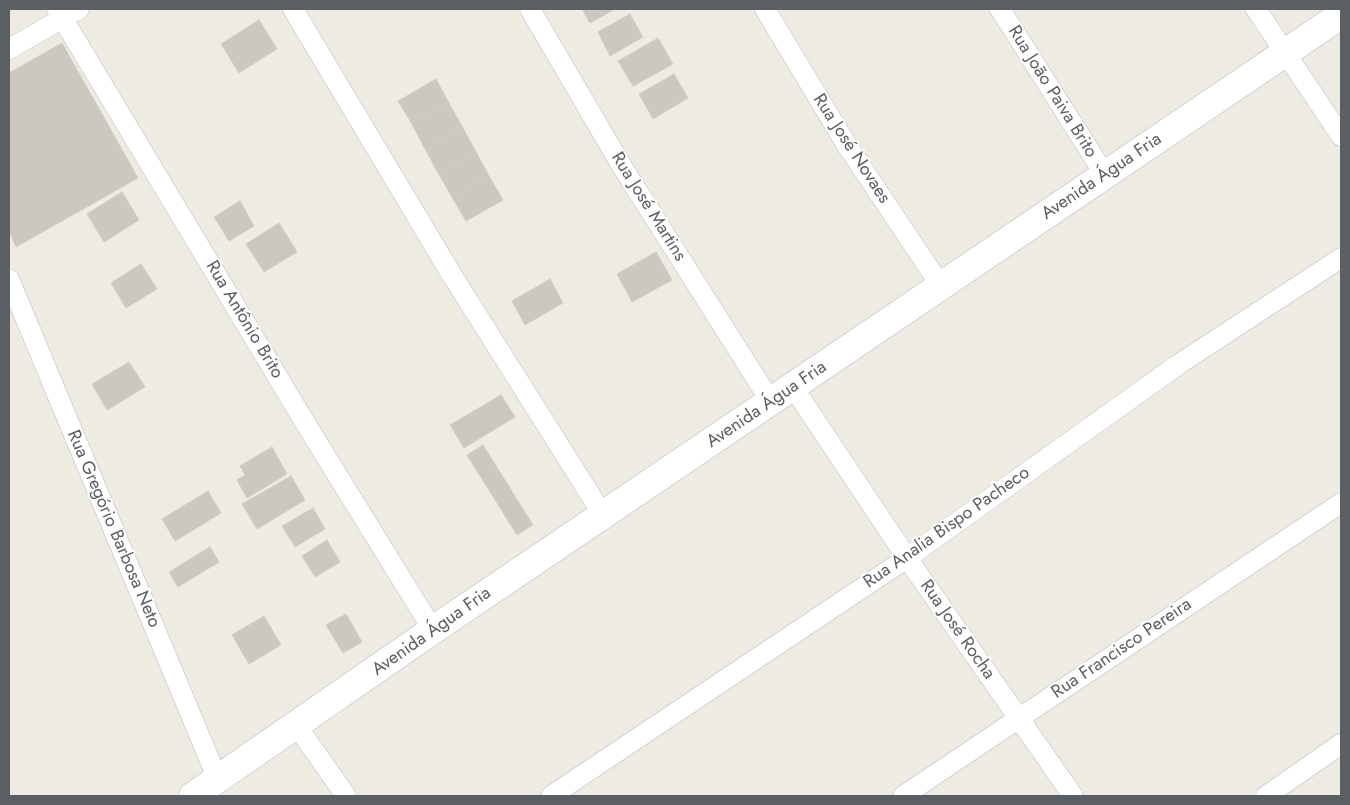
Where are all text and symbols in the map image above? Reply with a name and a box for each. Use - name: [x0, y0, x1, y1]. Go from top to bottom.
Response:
- street label: Rua João Paiva Brito: [1003, 22, 1101, 162]
- street label: Rua José Novaes: [808, 90, 894, 208]
- street label: Avenida Água Fria: [1038, 129, 1166, 225]
- street label: Rua José Martins: [606, 148, 690, 266]
- street label: Rua Antônio Brito: [200, 257, 288, 383]
- street label: Avenida Água Fria: [703, 357, 831, 453]
- street label: Rua Gregório Barbosa Neto: [62, 427, 164, 631]
- street label: Rua Analia Bispo Pacheco: [860, 462, 1034, 594]
- street label: Rua José Rocha: [915, 576, 999, 684]
- street label: Avenida Água Fria: [368, 583, 496, 681]
- street label: Rua Francisco Pereira: [1048, 594, 1196, 704]

